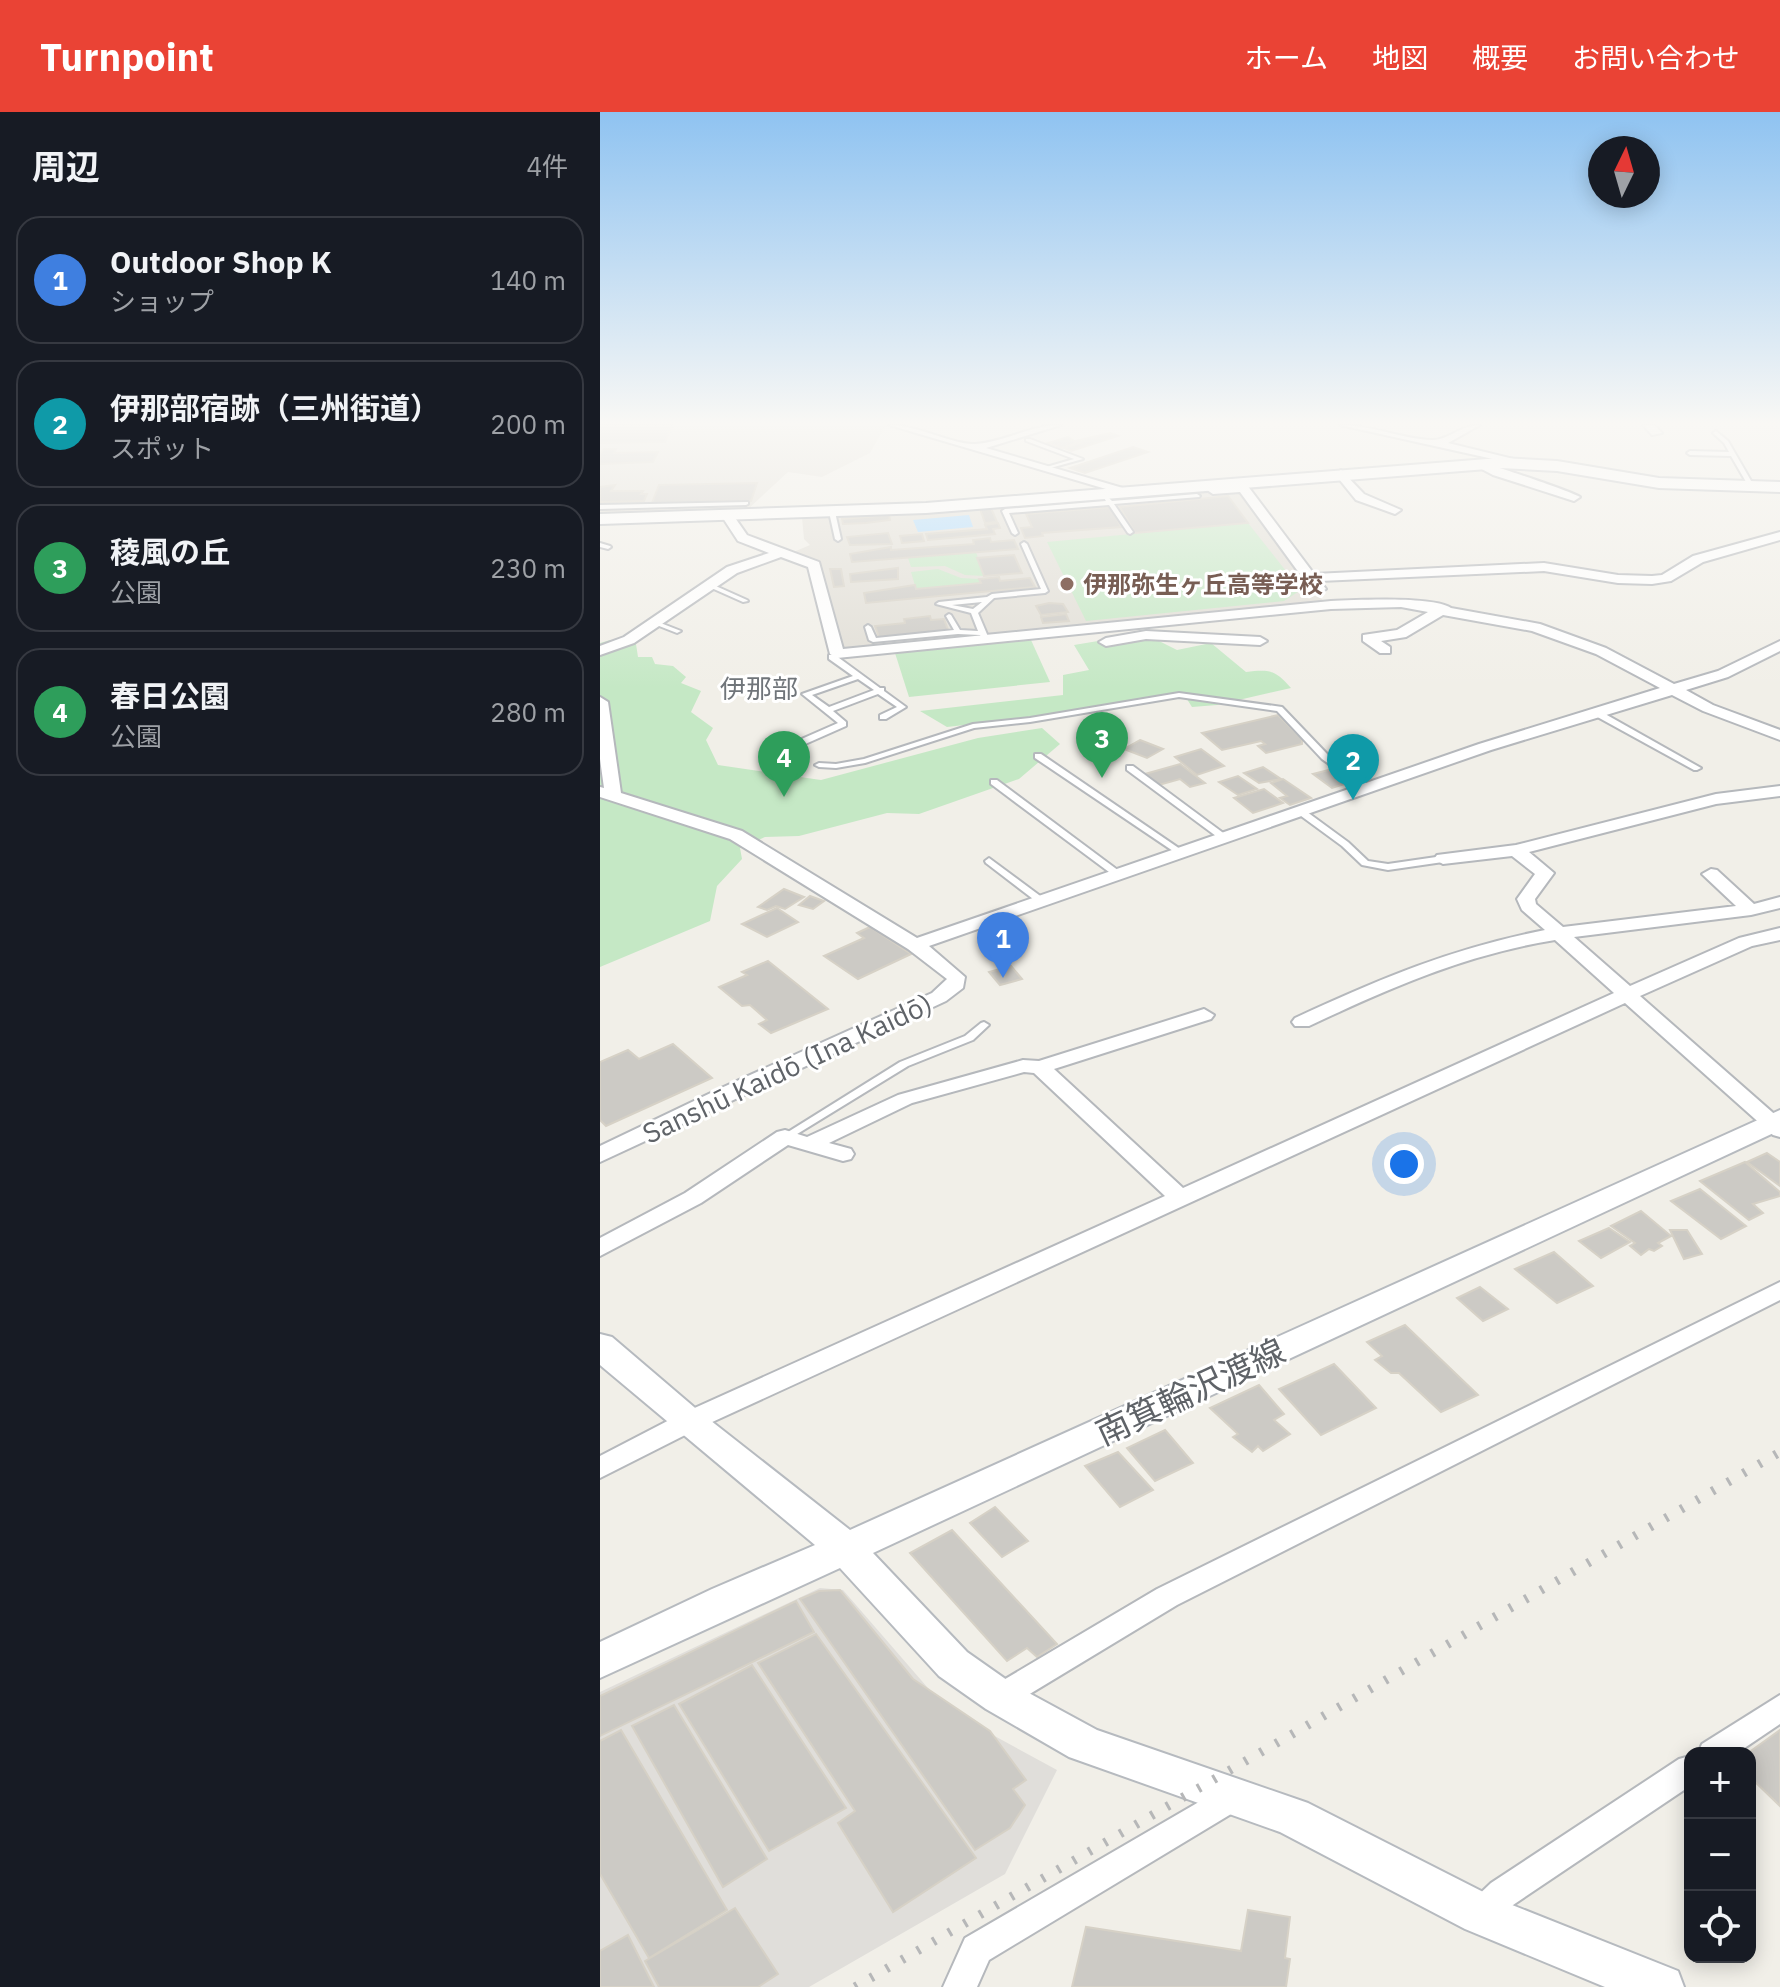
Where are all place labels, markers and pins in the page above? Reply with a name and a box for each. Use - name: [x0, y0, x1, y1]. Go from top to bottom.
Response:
- place label: 伊那弥生ヶ丘高等学校: [1083, 568, 1323, 600]
- marker: 伊那弥生ヶ丘高等学校: [1058, 575, 1076, 593]
- pin: 3: [1076, 712, 1128, 778]
- pin: 4: [758, 731, 810, 797]
- pin: 2: [1327, 734, 1379, 800]
- pin: 1: [977, 912, 1029, 978]

